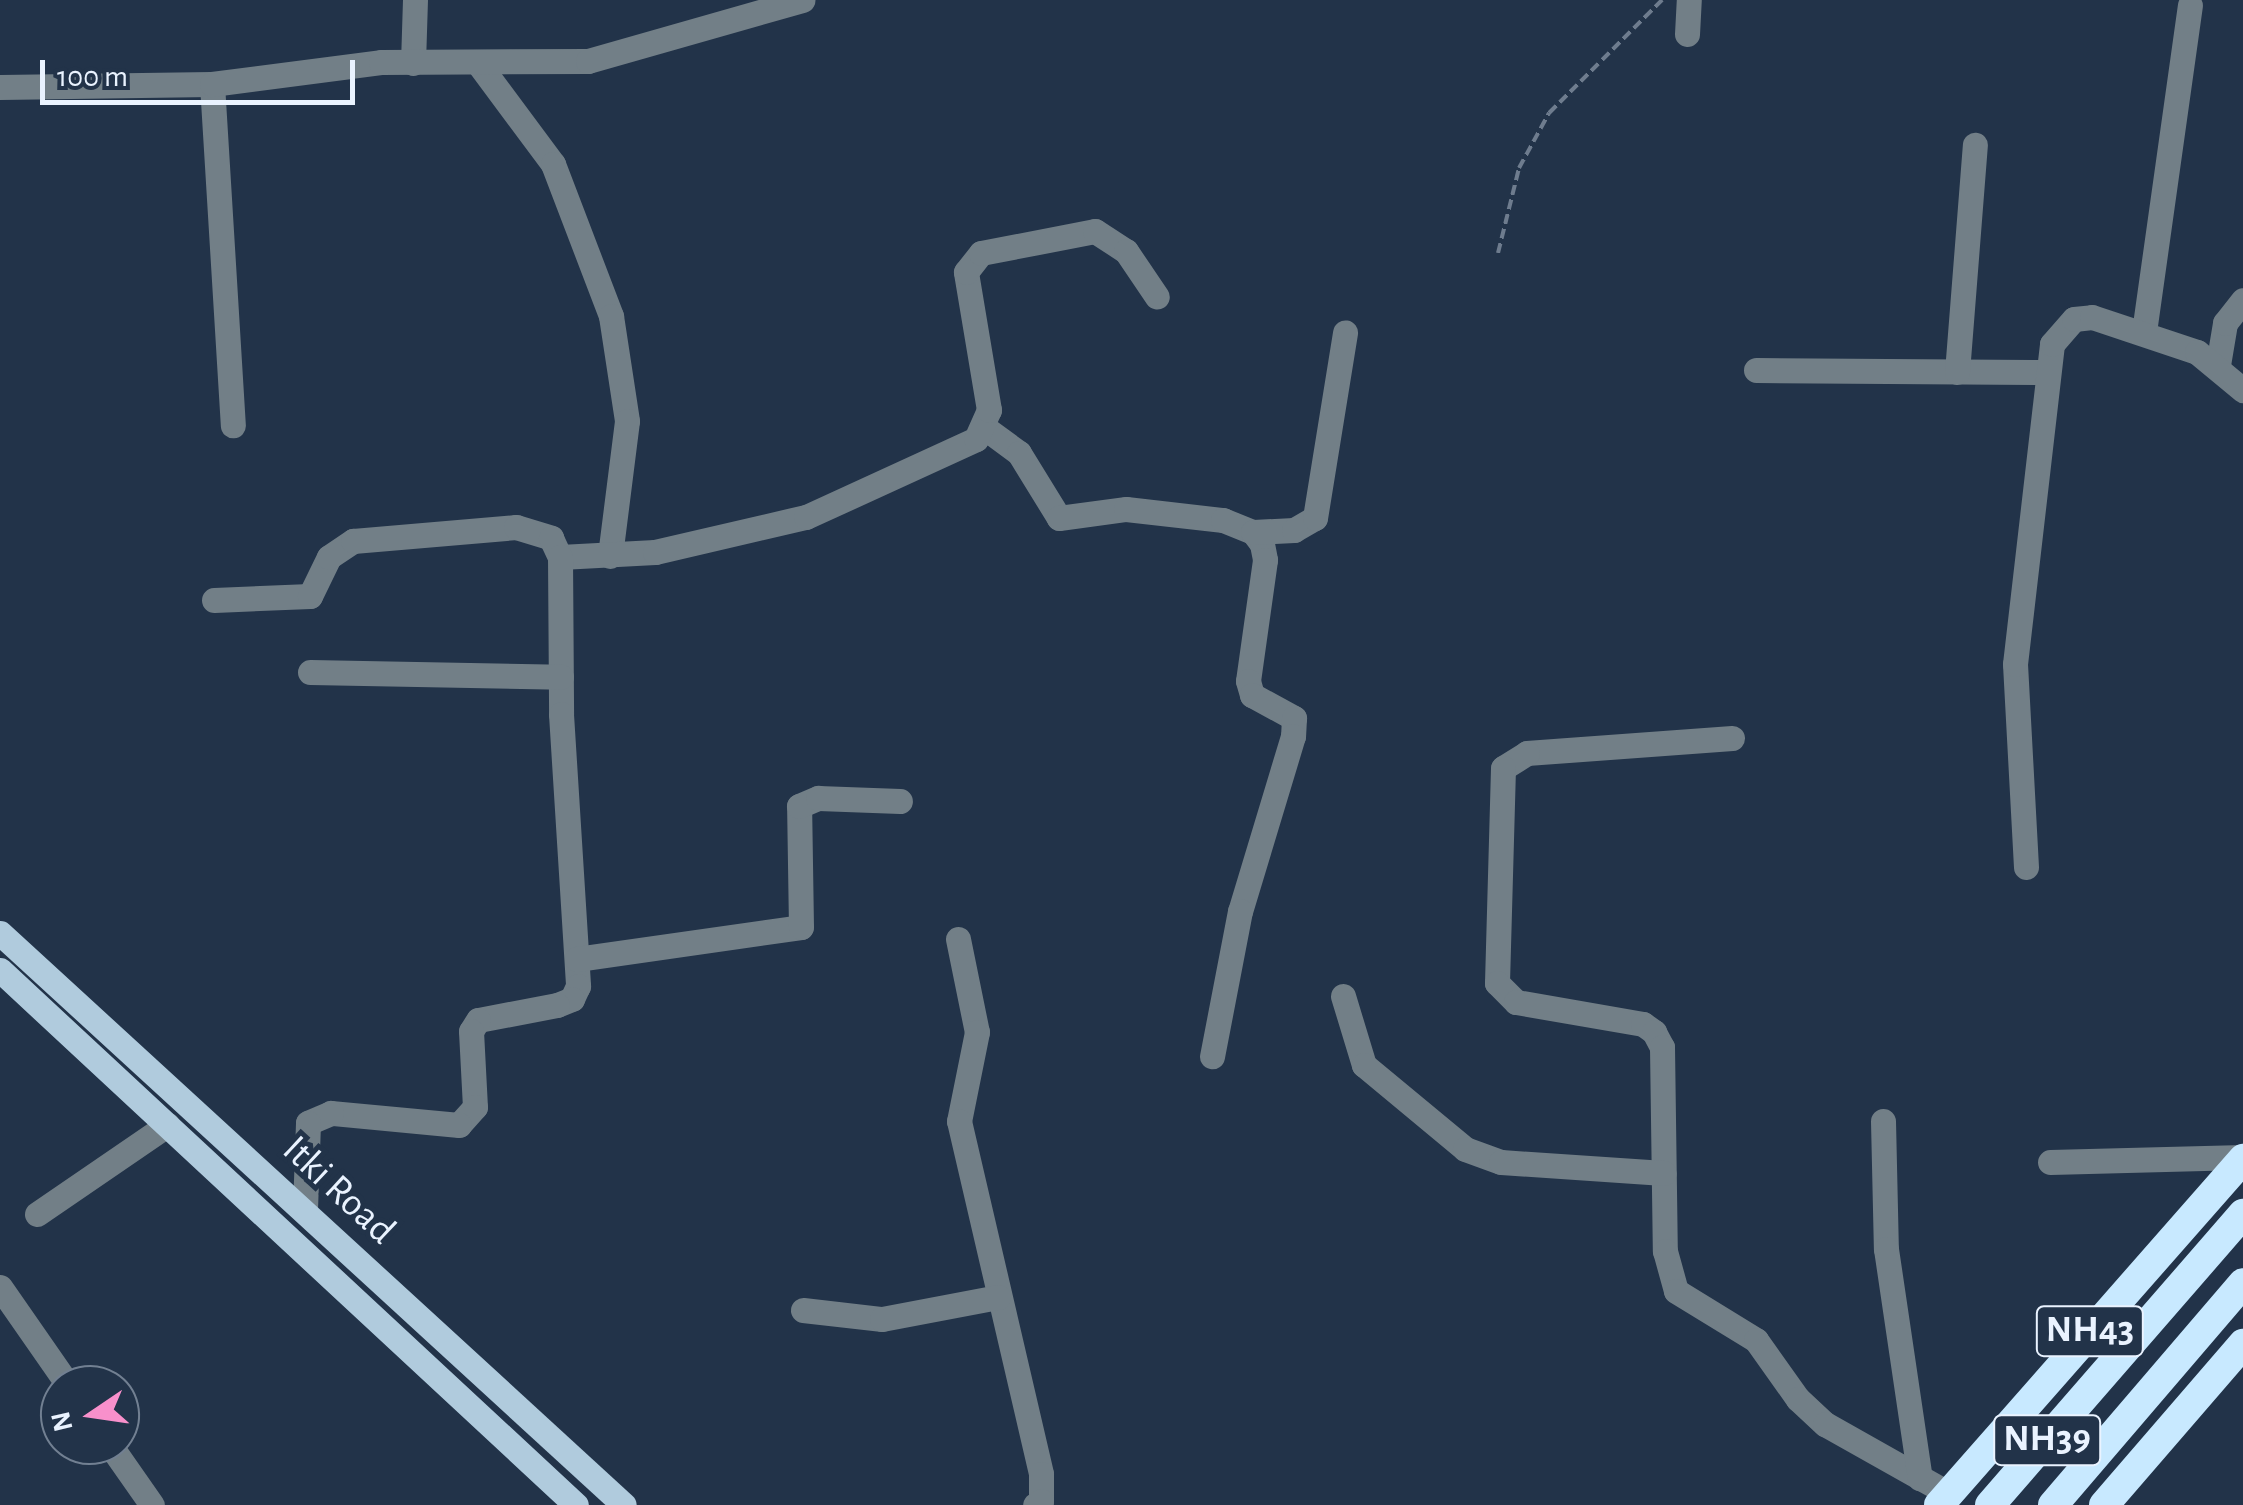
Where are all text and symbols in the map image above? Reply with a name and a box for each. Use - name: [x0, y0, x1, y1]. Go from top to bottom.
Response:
- scale bar: [45, 40, 360, 102]
- text: 100 m: [57, 62, 128, 92]
- street label: Itki Road: [272, 1126, 406, 1254]
- road number: NH43: [2035, 1298, 2145, 1364]
- north arrow: [40, 1365, 140, 1465]
- road number: NH39: [1992, 1407, 2102, 1473]
- text: N: [47, 1409, 79, 1434]

